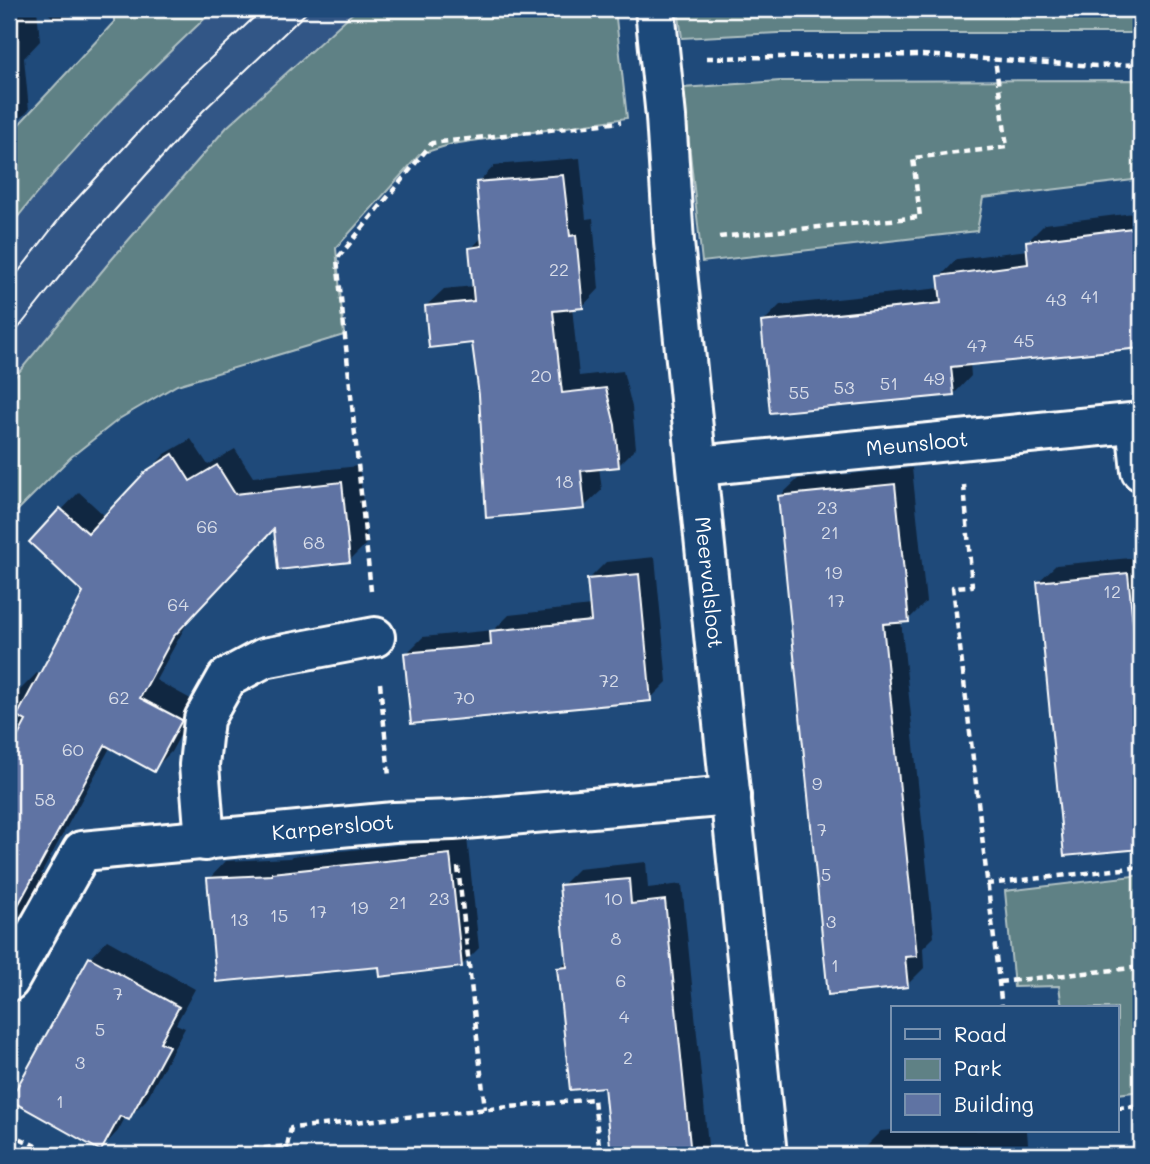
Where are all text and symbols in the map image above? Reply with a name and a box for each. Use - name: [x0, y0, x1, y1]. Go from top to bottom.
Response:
- house number: 22: [549, 257, 569, 281]
- house number: 41: [1081, 284, 1099, 308]
- house number: 43: [1045, 287, 1067, 311]
- house number: 45: [1013, 328, 1035, 352]
- house number: 47: [967, 333, 987, 357]
- house number: 20: [530, 363, 552, 387]
- house number: 49: [923, 366, 945, 390]
- house number: 51: [880, 371, 898, 395]
- house number: 53: [833, 375, 855, 399]
- house number: 55: [789, 380, 810, 404]
- street label: Meunsloot: [864, 424, 969, 461]
- house number: 18: [555, 469, 574, 493]
- house number: 23: [817, 495, 837, 519]
- house number: 66: [196, 514, 218, 538]
- street label: Meervalsloot: [690, 515, 730, 650]
- house number: 21: [821, 520, 839, 544]
- house number: 68: [303, 530, 325, 554]
- house number: 19: [824, 560, 843, 584]
- house number: 12: [1103, 579, 1121, 603]
- house number: 17: [827, 588, 845, 612]
- house number: 64: [167, 592, 189, 616]
- house number: 72: [599, 668, 619, 692]
- house number: 62: [109, 685, 129, 709]
- house number: 70: [453, 685, 475, 709]
- house number: 60: [62, 737, 84, 761]
- house number: 9: [812, 771, 823, 795]
- house number: 58: [34, 787, 56, 811]
- street label: Karpersloot: [270, 807, 395, 845]
- house number: 7: [817, 817, 827, 841]
- house number: 5: [821, 862, 831, 886]
- house number: 23: [429, 886, 449, 910]
- house number: 10: [603, 886, 623, 910]
- house number: 21: [389, 890, 407, 914]
- house number: 19: [350, 895, 369, 919]
- house number: 17: [309, 899, 327, 923]
- house number: 15: [270, 903, 288, 927]
- house number: 13: [230, 907, 248, 931]
- house number: 3: [826, 909, 836, 933]
- house number: 8: [611, 926, 622, 950]
- house number: 1: [831, 953, 839, 977]
- house number: 6: [616, 968, 626, 992]
- house number: 7: [113, 981, 123, 1005]
- house number: 4: [619, 1004, 630, 1028]
- legend: [891, 1006, 1118, 1132]
- house number: 5: [95, 1017, 105, 1041]
- text: Road: [954, 1020, 1006, 1047]
- house number: 2: [623, 1045, 633, 1069]
- house number: 3: [75, 1050, 85, 1074]
- text: Park: [954, 1054, 1002, 1081]
- house number: 1: [56, 1089, 64, 1113]
- text: Building: [954, 1090, 1034, 1117]

